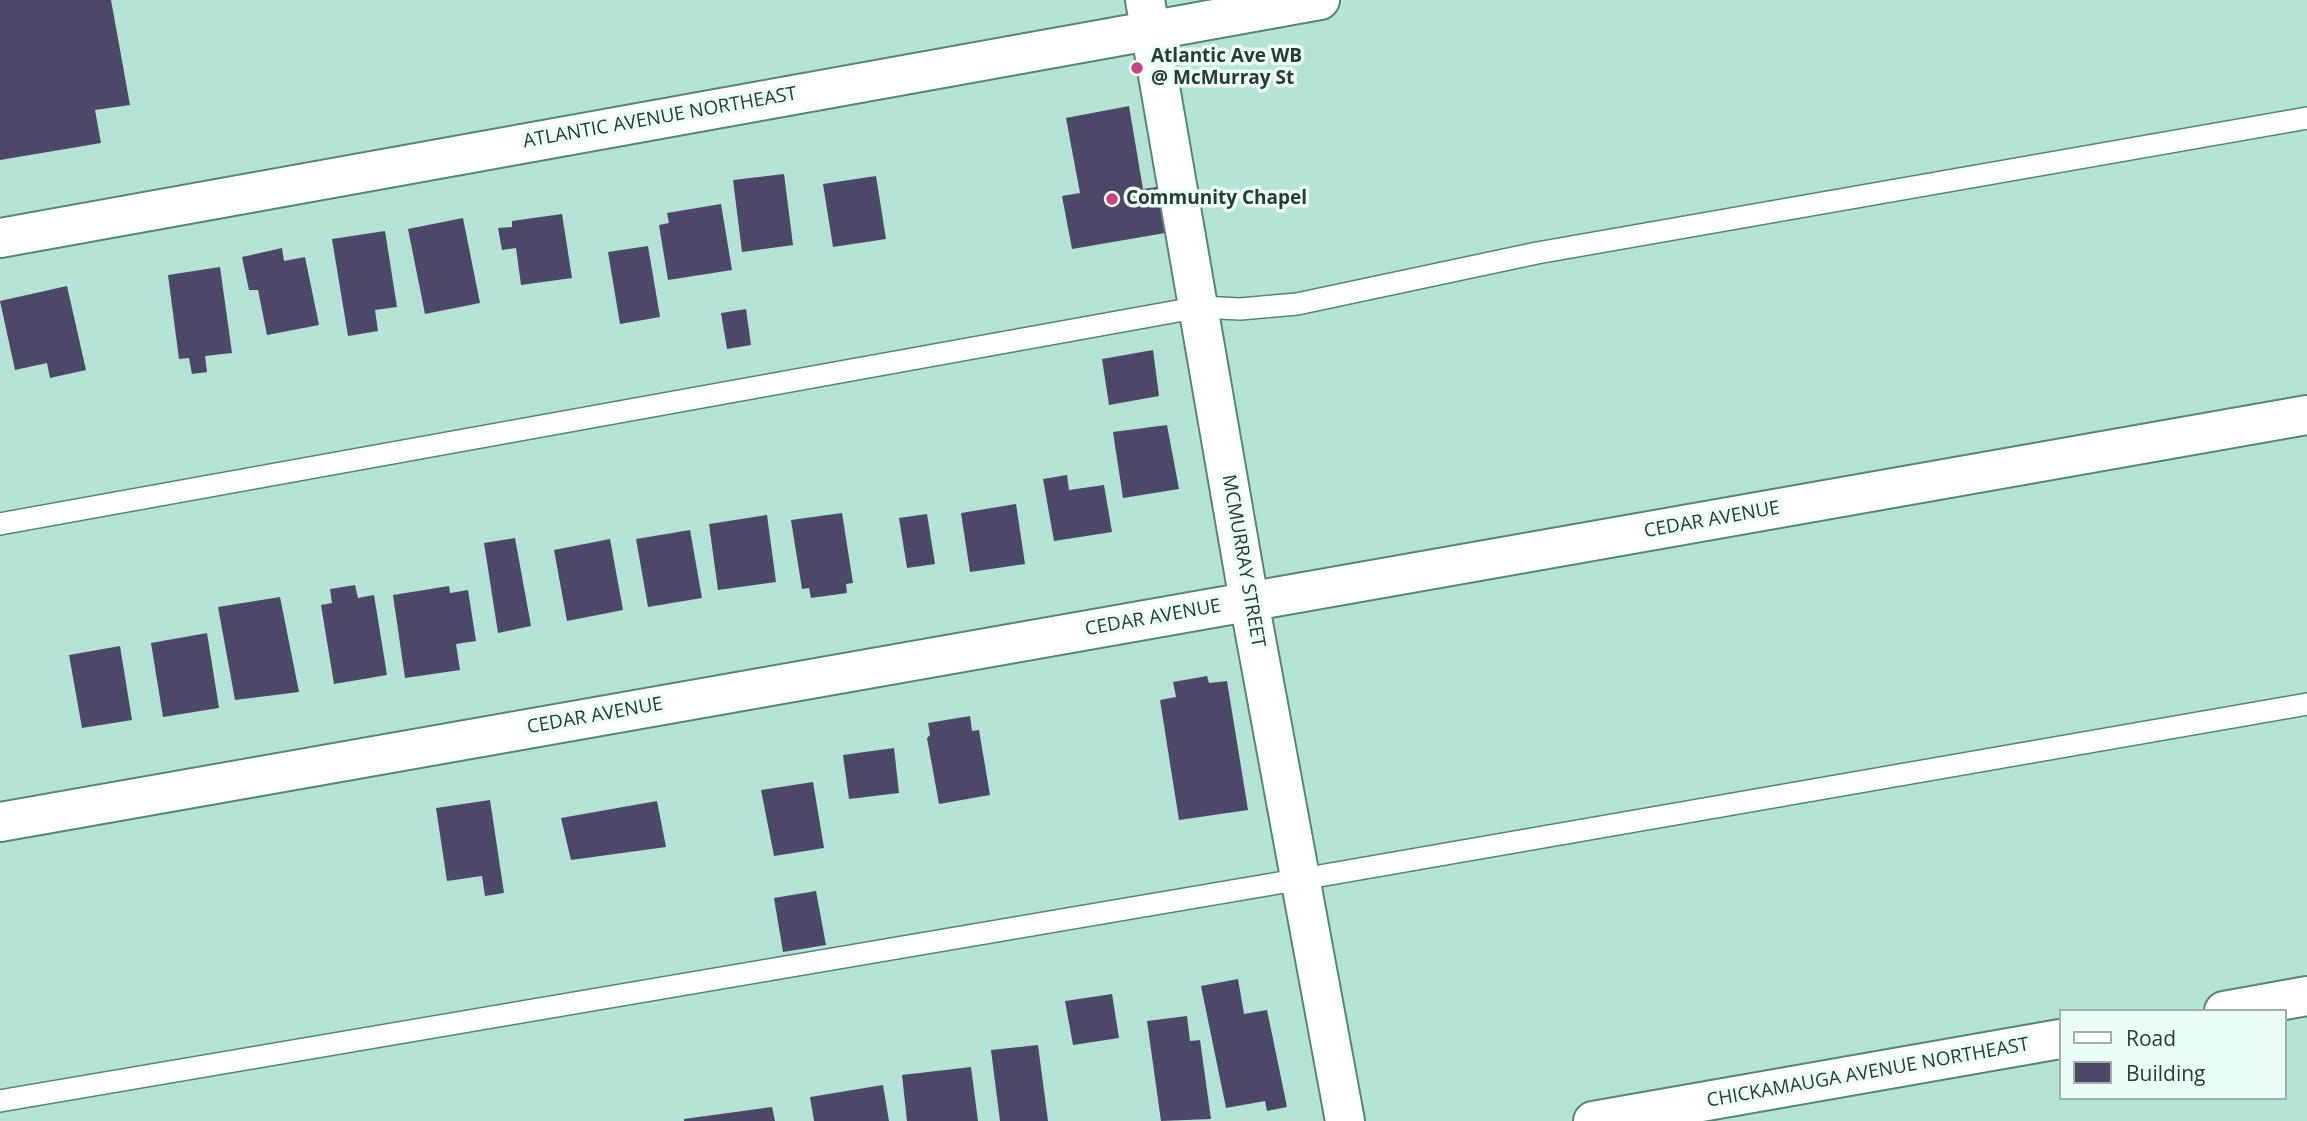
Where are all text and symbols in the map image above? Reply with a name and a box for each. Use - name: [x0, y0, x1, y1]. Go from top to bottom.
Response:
- place label: Atlantic Ave WB @ McMurray St: [1151, 46, 1302, 90]
- marker: Atlantic Ave WB @ McMurray St: [1129, 60, 1145, 76]
- street label: ATLANTIC AVENUE NORTHEAST: [521, 83, 799, 153]
- place label: Community Chapel: [1126, 188, 1307, 210]
- marker: Community Chapel: [1104, 191, 1120, 207]
- street label: MCMURRAY STREET: [1217, 473, 1269, 649]
- street label: CEDAR AVENUE: [1642, 497, 1782, 543]
- street label: CEDAR AVENUE: [1083, 595, 1223, 641]
- street label: CEDAR AVENUE: [525, 693, 665, 739]
- legend: [2058, 1009, 2286, 1100]
- text: Road: [2126, 1024, 2176, 1052]
- street label: CHICKAMAUGA AVENUE NORTHEAST: [1705, 1033, 2031, 1113]
- text: Building: [2126, 1059, 2205, 1087]

